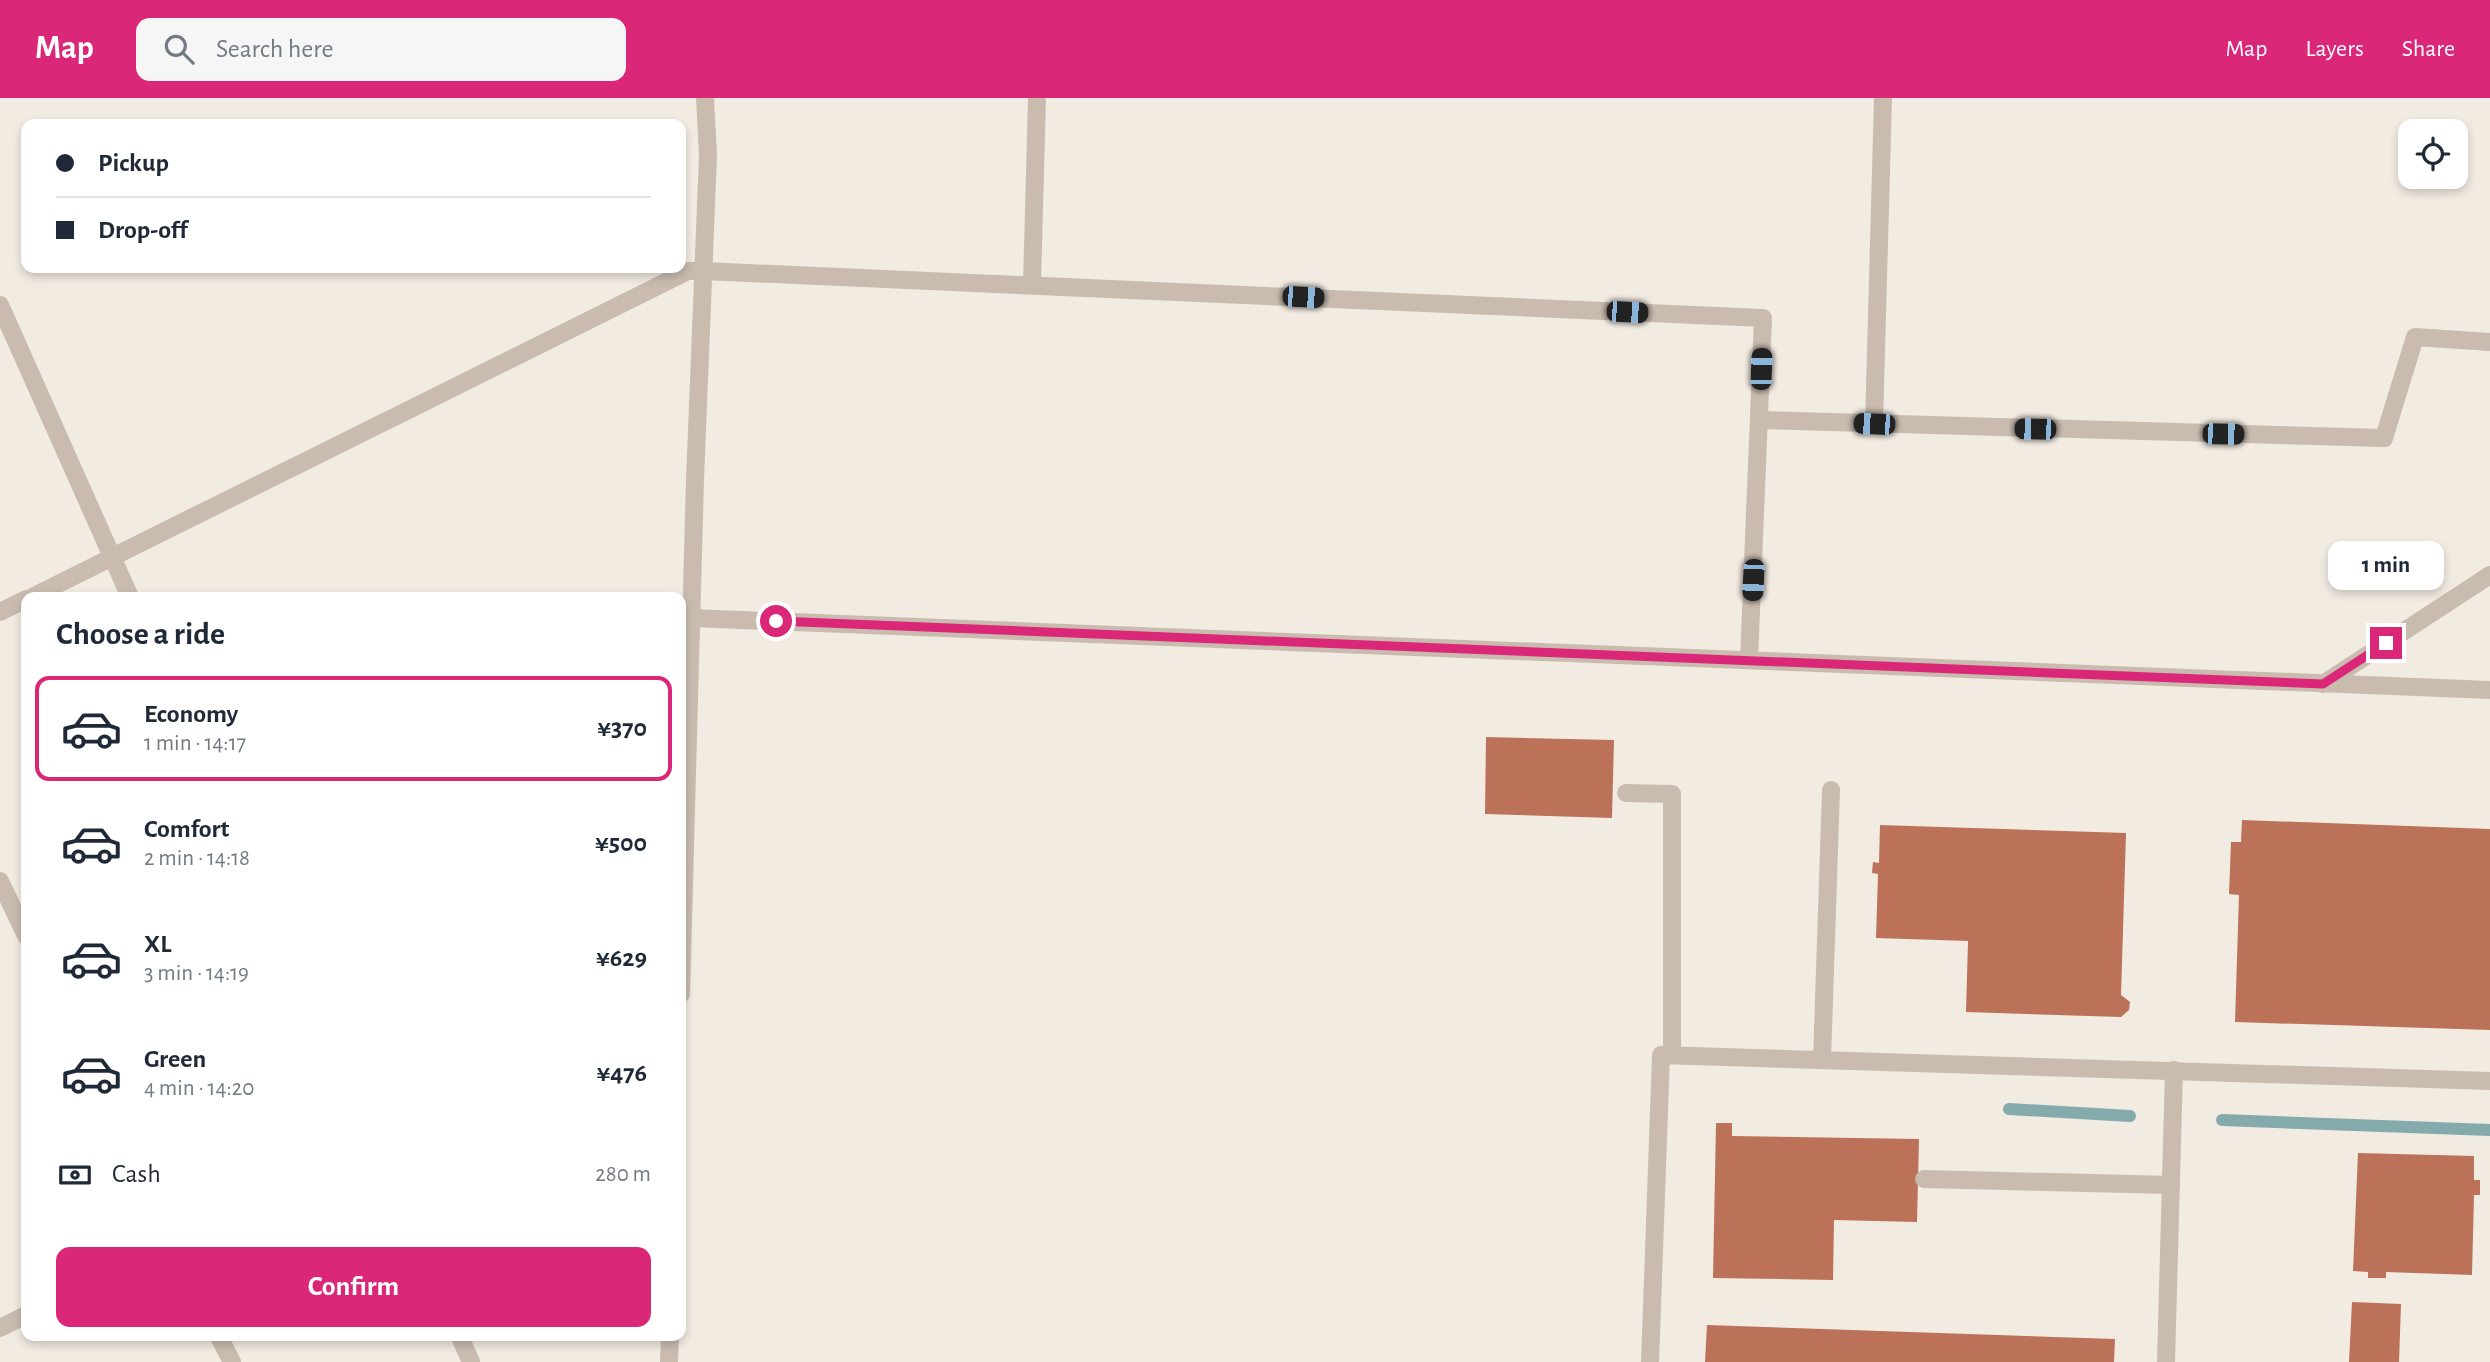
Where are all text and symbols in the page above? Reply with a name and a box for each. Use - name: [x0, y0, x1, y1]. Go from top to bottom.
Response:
- search box: [136, 18, 626, 81]
- icon: search: [160, 30, 198, 68]
- text: Map: [35, 32, 94, 65]
- text: Search here: [216, 36, 334, 62]
- text: Map: [2225, 37, 2267, 61]
- text: Layers: [2305, 37, 2364, 61]
- text: Share: [2402, 37, 2455, 61]
- map controls: [2398, 119, 2468, 189]
- button: locate: [2398, 119, 2468, 189]
- text: Pickup: [98, 150, 169, 176]
- text: Drop-off: [98, 217, 187, 243]
- car: [1282, 285, 1325, 309]
- car: [1606, 300, 1649, 324]
- car: [1750, 348, 1773, 390]
- car: [1853, 413, 1896, 435]
- car: [2014, 418, 2057, 440]
- car: [2202, 423, 2245, 445]
- callout: 1 min: [2328, 542, 2444, 590]
- text: 1 min: [2362, 554, 2410, 577]
- car: [1742, 558, 1765, 602]
- route start: [760, 605, 792, 637]
- text: Choose a ride: [56, 618, 225, 650]
- route end: [2370, 627, 2402, 659]
- icon: car: [60, 697, 123, 760]
- text: Economy: [144, 701, 238, 727]
- text: ¥370: [597, 715, 647, 741]
- text: 1 min · 14:17: [144, 732, 246, 755]
- icon: car: [60, 812, 123, 875]
- text: Comfort: [144, 816, 229, 842]
- text: ¥500: [595, 830, 647, 856]
- text: 2 min · 14:18: [144, 847, 250, 870]
- icon: car: [60, 927, 123, 990]
- text: XL: [144, 931, 171, 957]
- text: ¥629: [596, 945, 647, 971]
- text: 3 min · 14:19: [144, 962, 249, 985]
- icon: car: [60, 1042, 123, 1105]
- text: Green: [144, 1046, 206, 1072]
- text: ¥476: [596, 1060, 647, 1086]
- text: 4 min · 14:20: [144, 1077, 254, 1100]
- icon: cash: [56, 1156, 94, 1194]
- text: Cash: [112, 1161, 161, 1187]
- text: 280 m: [595, 1163, 651, 1186]
- button: Confirm: [56, 1247, 651, 1327]

